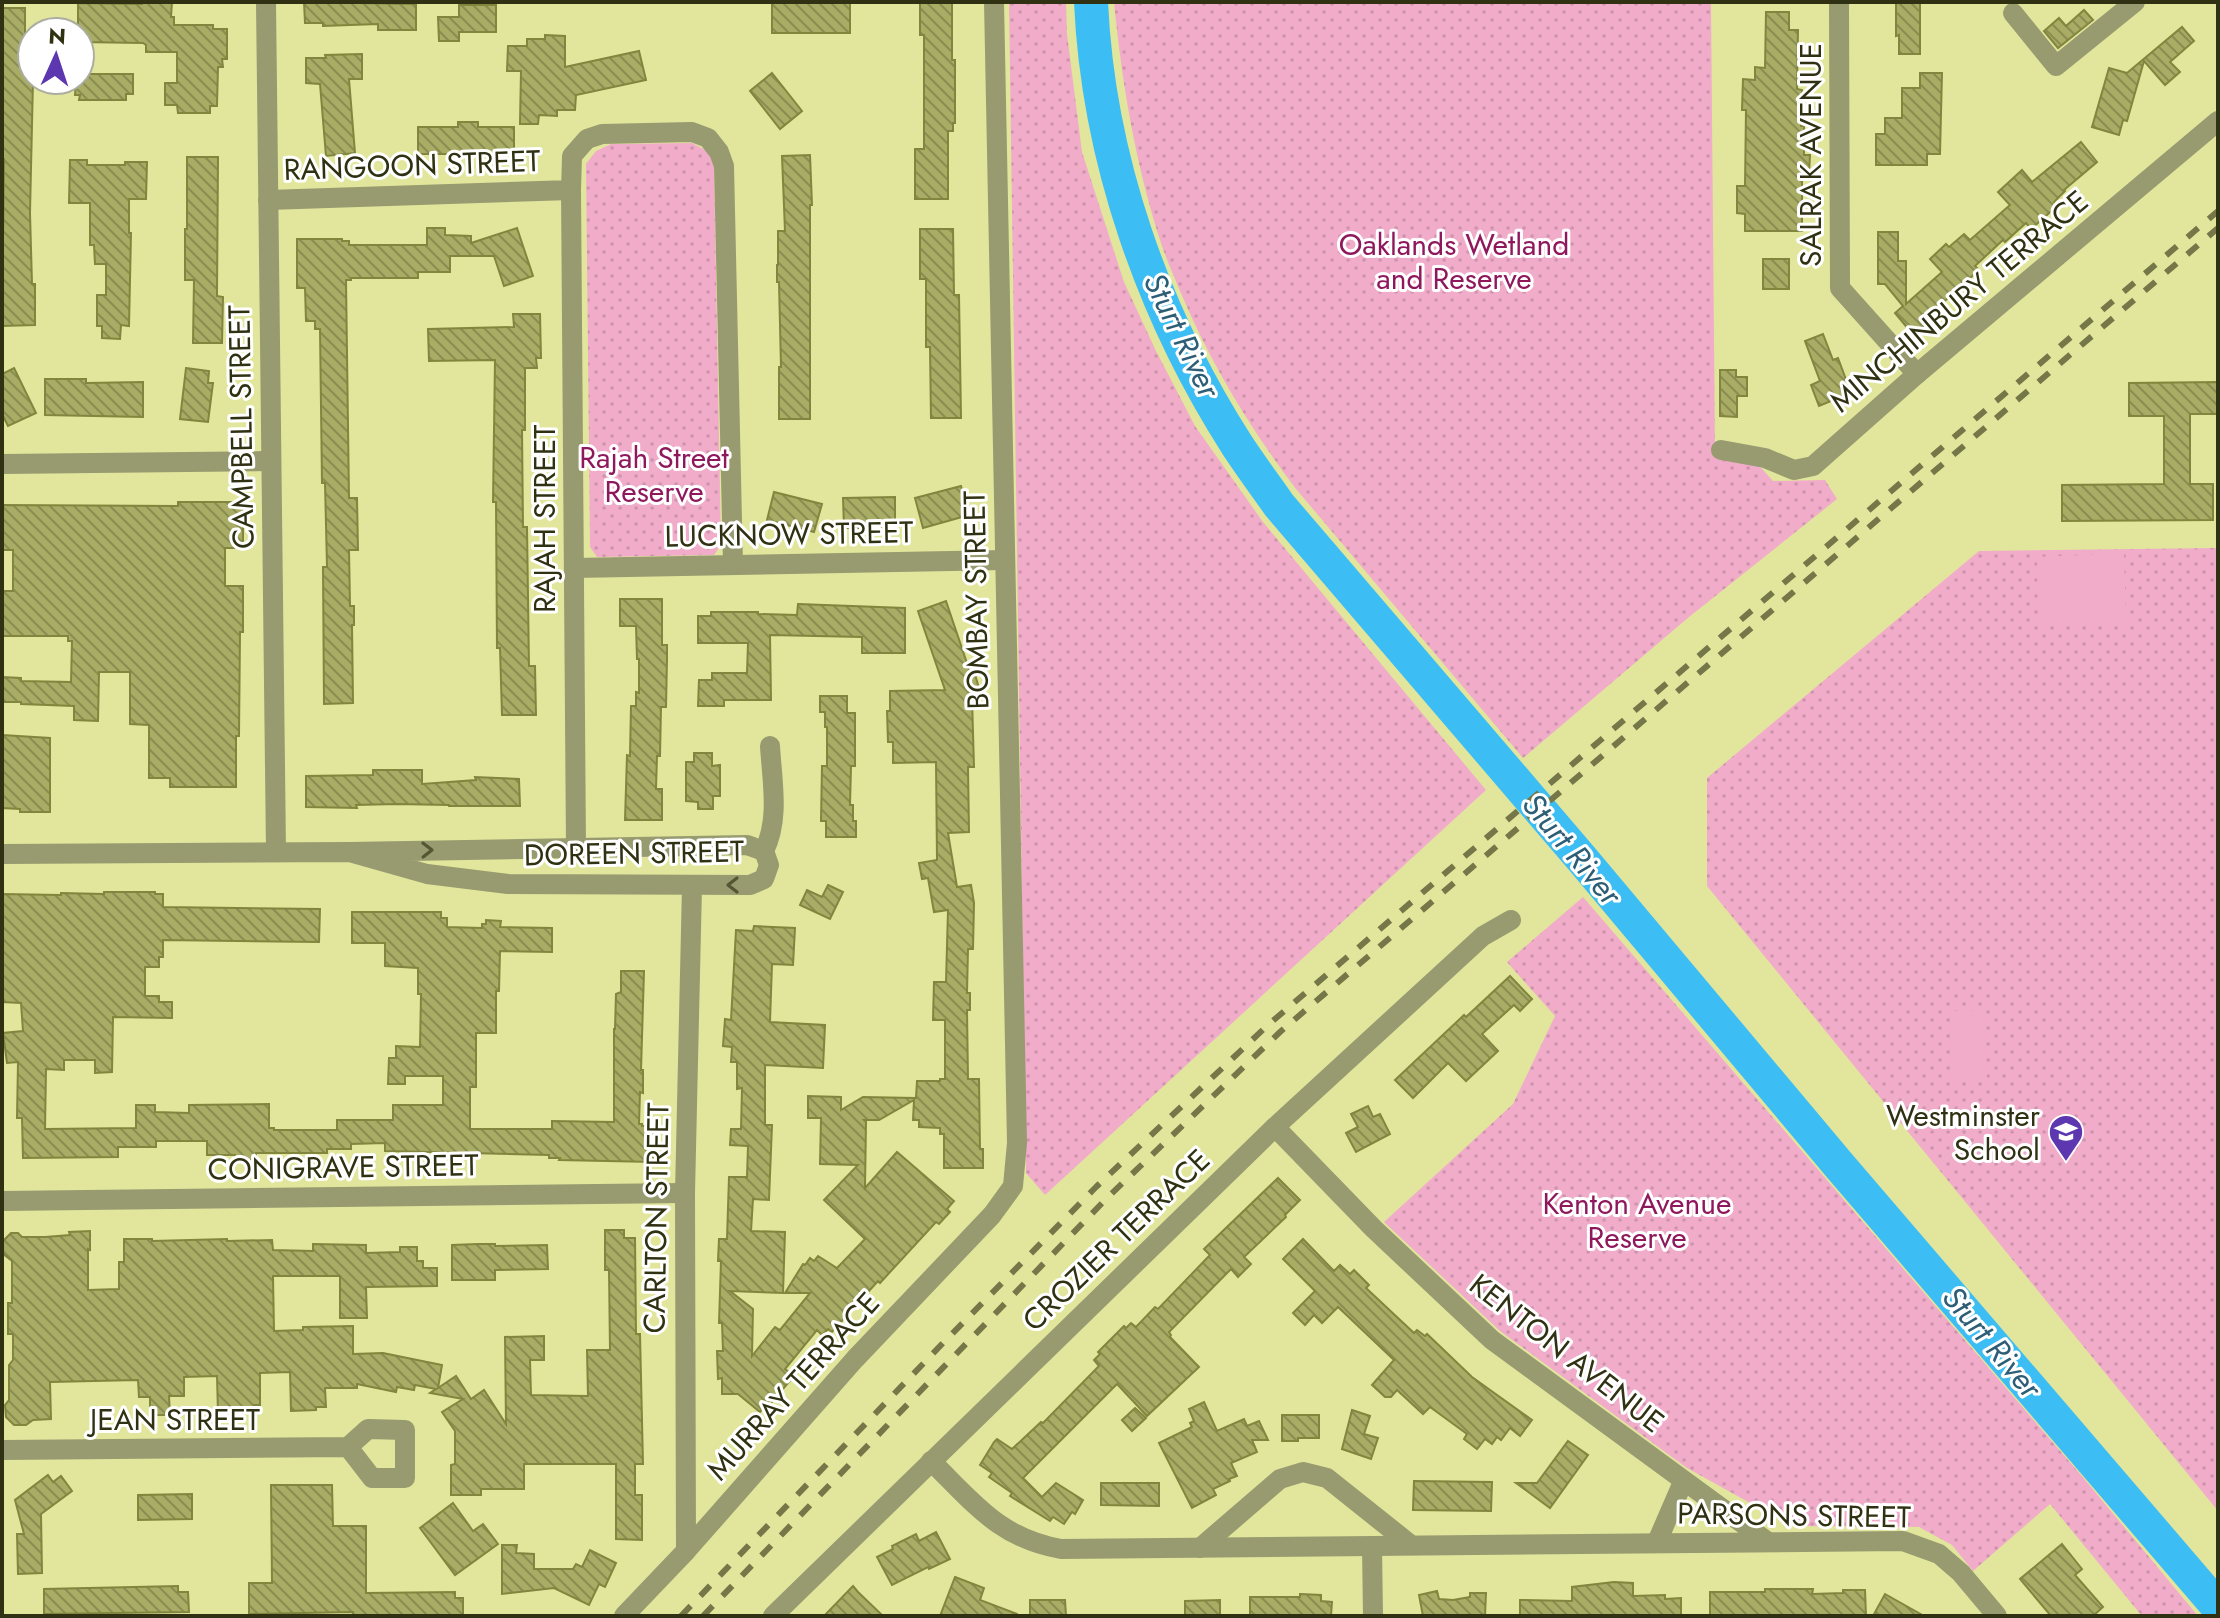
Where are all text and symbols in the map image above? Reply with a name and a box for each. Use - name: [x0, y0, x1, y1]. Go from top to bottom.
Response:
- north arrow: [16, 16, 96, 96]
- text: N: [47, 20, 67, 52]
- street label: SALRAK AVENUE: [1789, 43, 1832, 267]
- street label: RANGOON STREET: [283, 139, 541, 191]
- street label: MINCHINBURY TERRACE: [1820, 180, 2098, 422]
- park label: Oaklands Wetland and Reserve: [1339, 223, 1569, 300]
- water label: Sturt River: [1132, 265, 1233, 407]
- street label: CAMPBELL STREET: [217, 305, 265, 549]
- street label: RAJAH STREET: [523, 425, 566, 613]
- park label: Rajah Street Reserve: [579, 436, 730, 513]
- street label: BOMBAY STREET: [953, 490, 999, 710]
- street label: LUCKNOW STREET: [664, 510, 914, 558]
- water label: Sturt River: [1511, 783, 1634, 917]
- street label: DOREEN STREET: [523, 830, 745, 876]
- one-way arrow: [421, 842, 434, 859]
- one-way arrow: [726, 876, 739, 894]
- place label: Westminster School: [1886, 1094, 2041, 1171]
- street label: CARLTON STREET: [632, 1102, 680, 1334]
- school or university icon: Westminster School: [2047, 1113, 2085, 1163]
- street label: CROZIER TERRACE: [1013, 1139, 1219, 1341]
- street label: CONIGRAVE STREET: [207, 1143, 479, 1191]
- park label: Kenton Avenue Reserve: [1542, 1182, 1732, 1259]
- street label: KENTON AVENUE: [1460, 1263, 1674, 1443]
- water label: Sturt River: [1931, 1276, 2054, 1410]
- street label: MURRAY TERRACE: [697, 1282, 889, 1490]
- street label: JEAN STREET: [86, 1398, 260, 1441]
- street label: PARSONS STREET: [1677, 1491, 1911, 1539]

